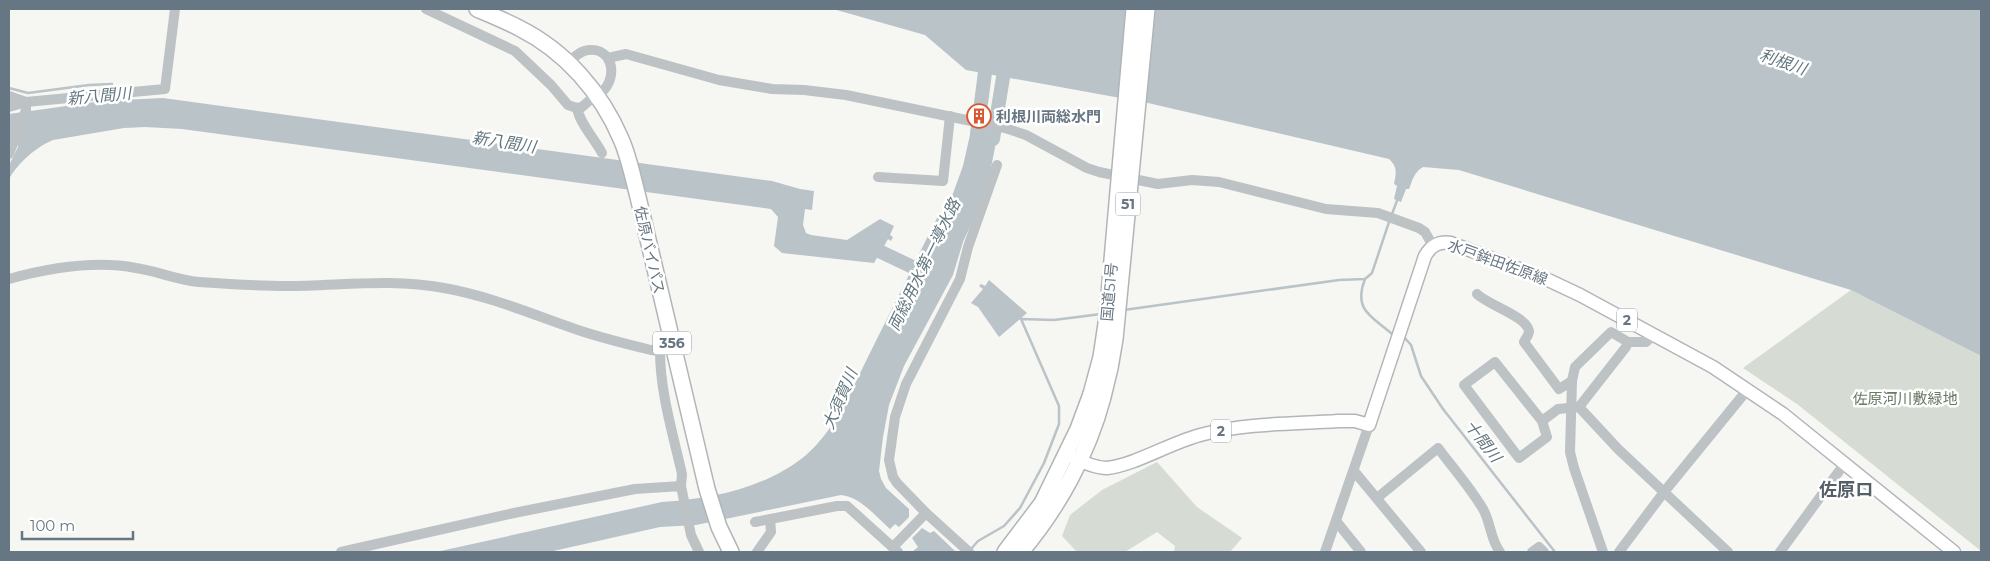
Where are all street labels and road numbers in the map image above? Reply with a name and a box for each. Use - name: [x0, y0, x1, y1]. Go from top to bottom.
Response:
- road number: 51: [1116, 192, 1140, 215]
- street label: 佐原バイパス: [631, 204, 669, 296]
- street label: 水戸鉾田佐原線: [1445, 235, 1551, 289]
- street label: 国道51号: [1097, 262, 1121, 322]
- road number: 2: [1617, 308, 1637, 332]
- road number: 356: [653, 332, 691, 354]
- road number: 2: [1211, 420, 1231, 442]

